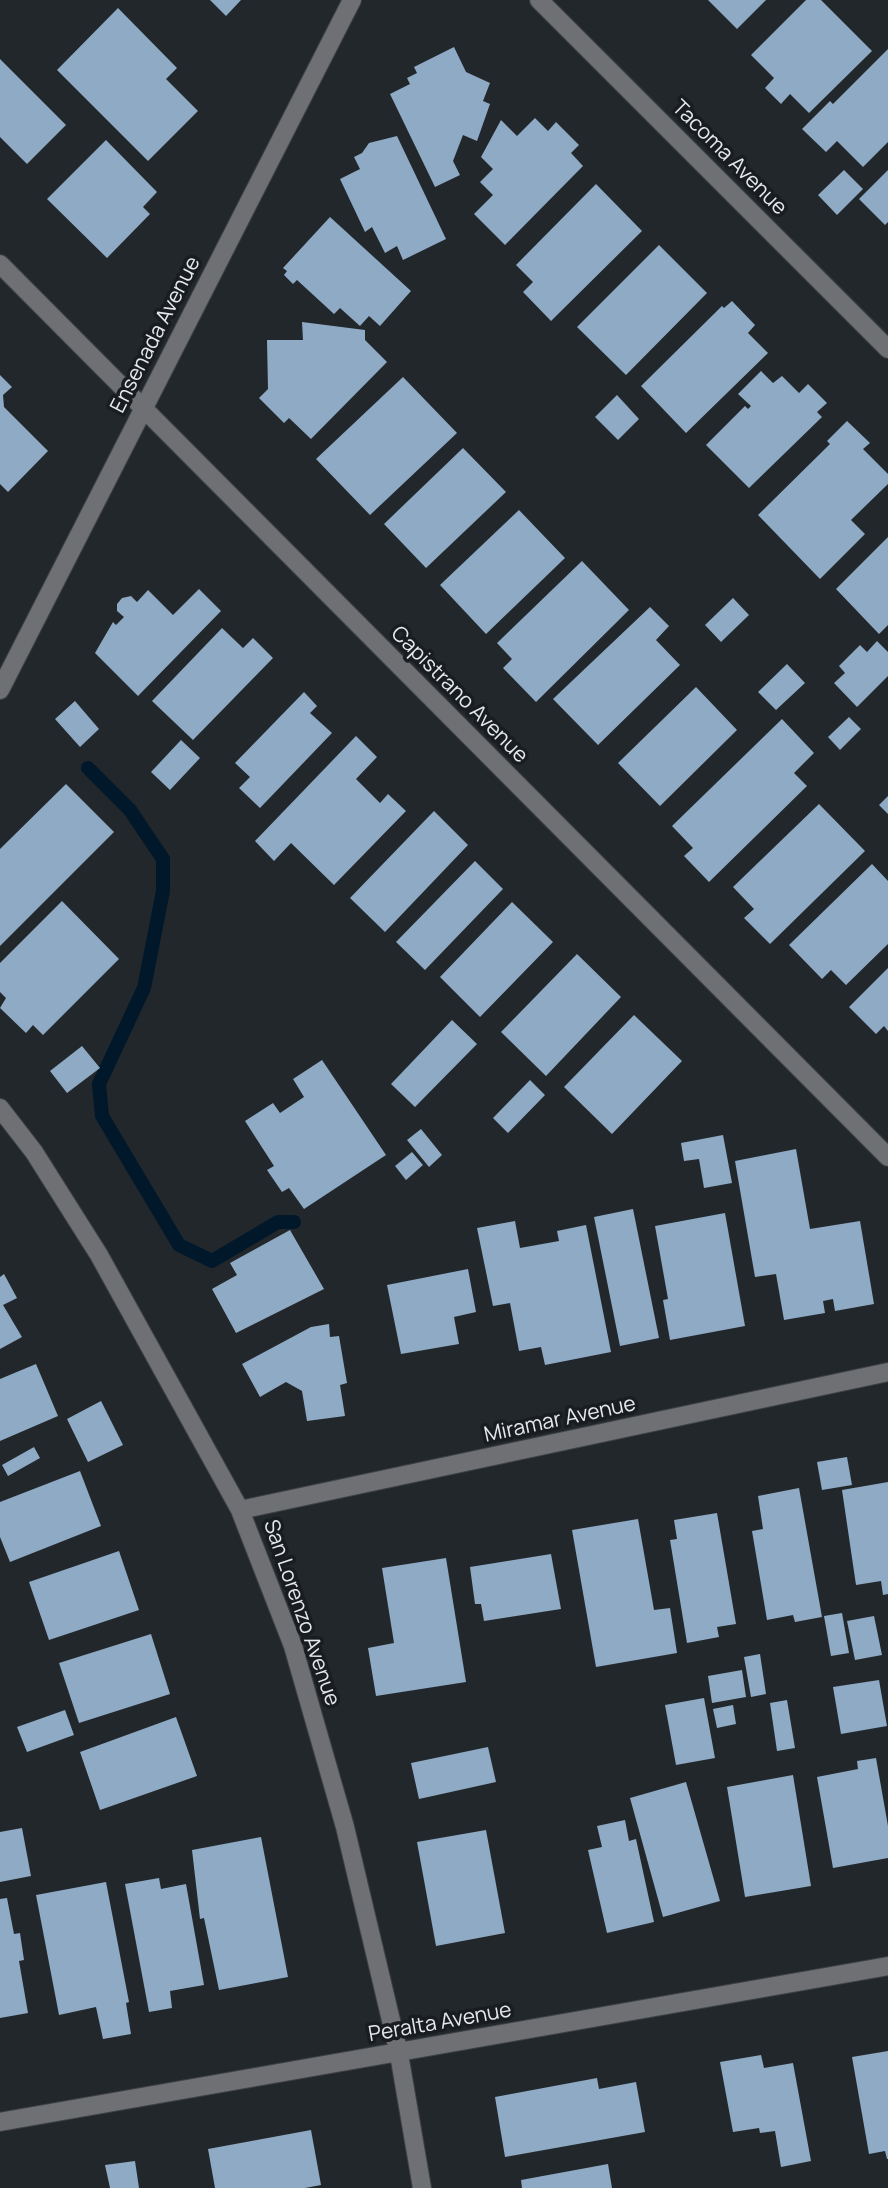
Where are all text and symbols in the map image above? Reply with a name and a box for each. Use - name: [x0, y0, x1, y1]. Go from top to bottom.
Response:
- street label: Tacoma Avenue: [666, 95, 792, 221]
- street label: Ensenada Avenue: [106, 253, 206, 417]
- street label: Capistrano Avenue: [385, 621, 533, 769]
- street label: Miramar Avenue: [482, 1392, 638, 1448]
- street label: San Lorenzo Avenue: [257, 1517, 345, 1709]
- street label: Peralta Avenue: [367, 1998, 513, 2048]

